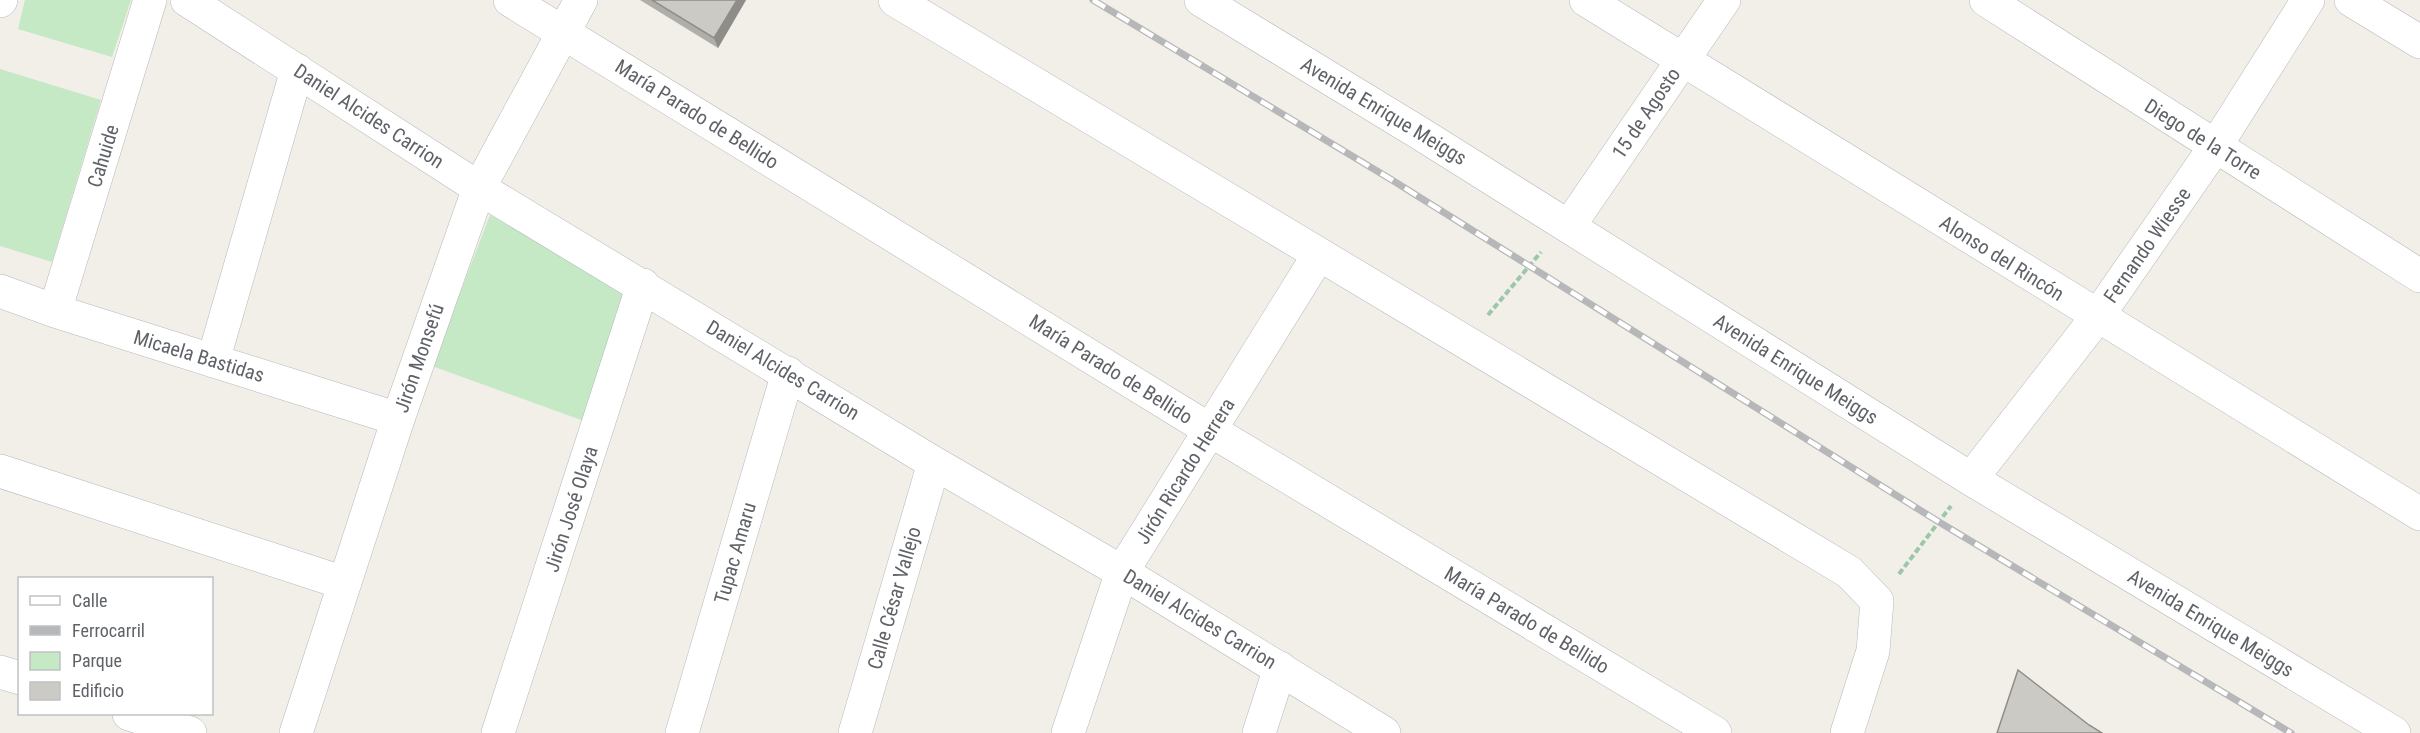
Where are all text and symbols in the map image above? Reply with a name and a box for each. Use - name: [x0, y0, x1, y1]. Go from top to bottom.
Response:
- street label: Avenida Enrique Meiggs: [1297, 52, 1471, 170]
- street label: María Parado de Bellido: [611, 54, 783, 174]
- street label: Daniel Alcides Carrion: [289, 58, 449, 174]
- street label: 15 de Agosto: [1607, 63, 1685, 163]
- street label: Diego de la Torre: [2140, 94, 2266, 184]
- street label: Cahuide: [82, 122, 124, 190]
- street label: Fernando Wiesse: [2098, 183, 2196, 307]
- street label: Alonso del Rincón: [1935, 210, 2069, 306]
- street label: Jirón Monsefú: [389, 300, 449, 416]
- street label: María Parado de Bellido: [1025, 309, 1197, 429]
- street label: Avenida Enrique Meiggs: [1709, 309, 1883, 429]
- street label: Daniel Alcides Carrion: [702, 315, 864, 425]
- street label: Micaela Bastidas: [131, 325, 267, 387]
- street label: Jirón Ricardo Herrera: [1130, 394, 1240, 548]
- street label: Jirón José Olaya: [539, 443, 603, 575]
- street label: Tupac Amaru: [709, 500, 761, 606]
- street label: Calle César Vallejo: [862, 524, 926, 672]
- street label: María Parado de Bellido: [1440, 561, 1614, 679]
- street label: Daniel Alcides Carrion: [1119, 564, 1281, 674]
- street label: Avenida Enrique Meiggs: [2124, 564, 2298, 682]
- legend: [18, 577, 213, 715]
- text: Calle: [72, 590, 108, 611]
- text: Ferrocarril: [72, 620, 145, 641]
- text: Parque: [72, 650, 122, 671]
- text: Edificio: [72, 680, 124, 701]

